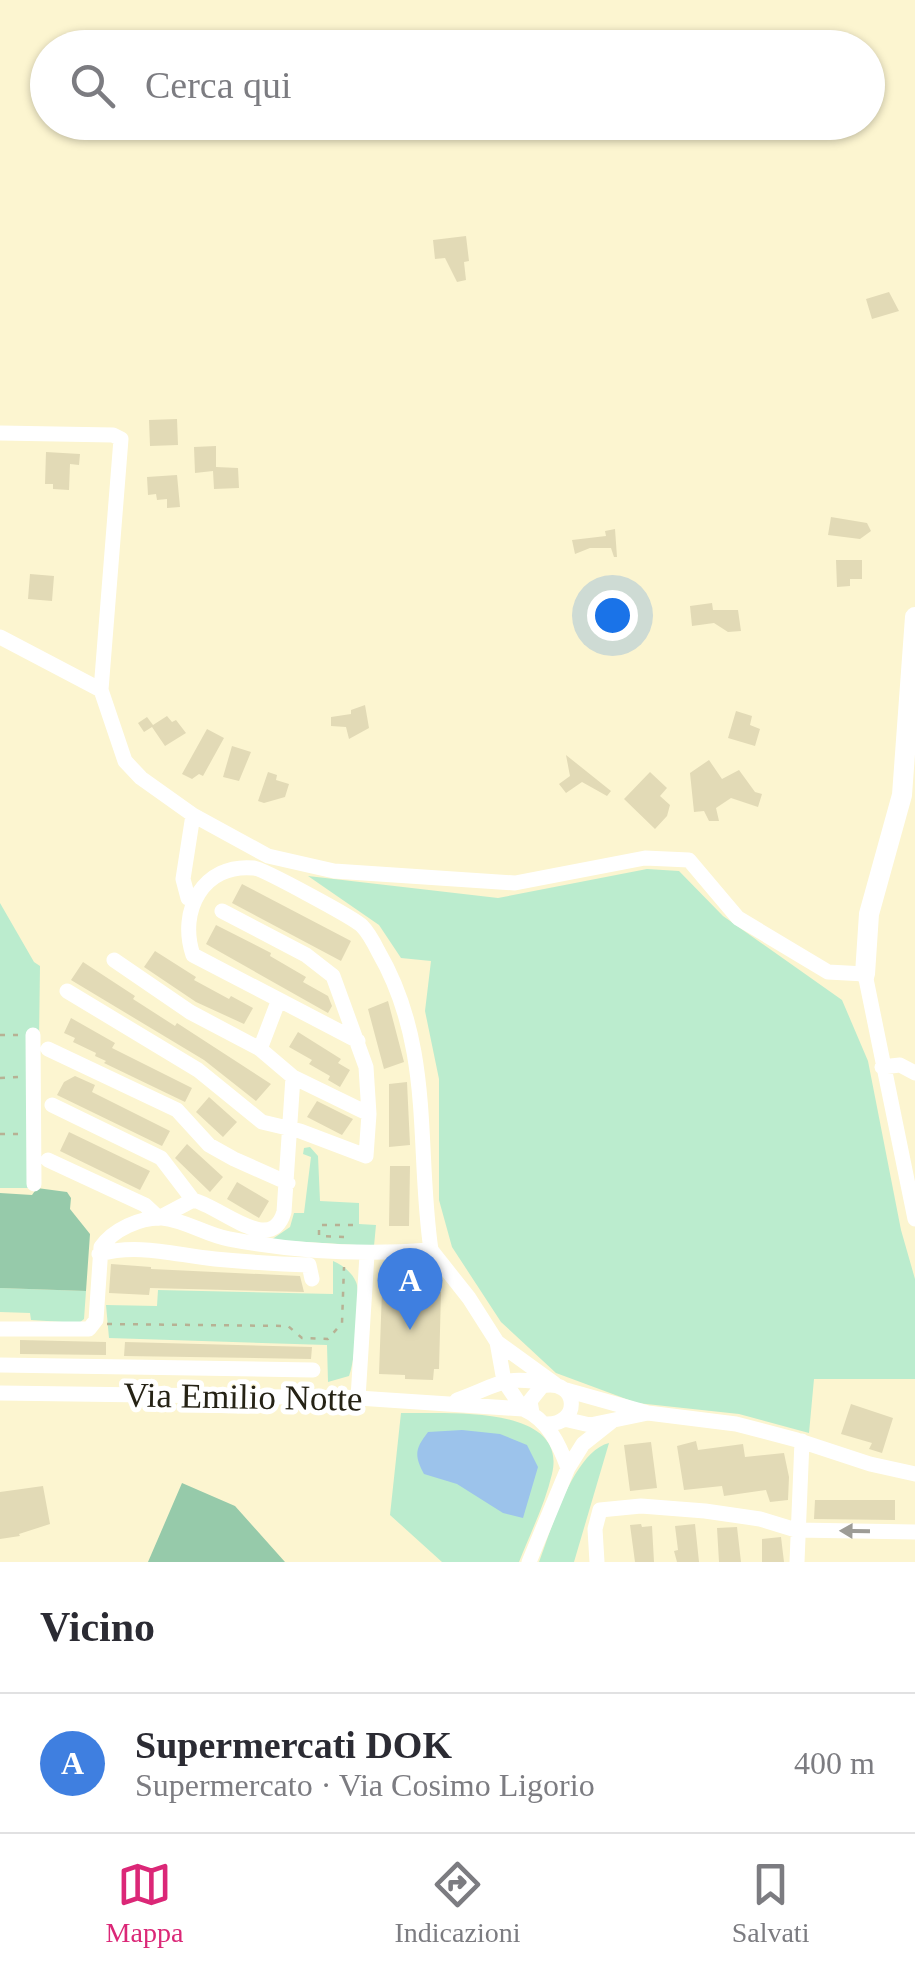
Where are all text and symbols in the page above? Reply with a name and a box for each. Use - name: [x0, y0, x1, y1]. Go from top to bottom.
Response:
- search box: [30, 30, 885, 140]
- icon: search: [65, 58, 120, 113]
- text: Cerca qui: [145, 64, 292, 106]
- your location: [587, 590, 638, 641]
- pin: A: [378, 1248, 442, 1330]
- street label: Via Emilio Notte: [123, 1375, 363, 1419]
- one-way arrow: [839, 1523, 871, 1539]
- text: Vicino: [40, 1604, 155, 1650]
- text: Supermercati DOK: [135, 1724, 452, 1766]
- text: A: [61, 1745, 84, 1781]
- text: 400 m: [794, 1745, 875, 1781]
- text: Supermercato · Via Cosimo Ligorio: [135, 1767, 595, 1803]
- tab: Mappa: [106, 1857, 183, 1949]
- tab: Indicazioni: [395, 1857, 520, 1949]
- tab: Salvati: [732, 1857, 809, 1949]

